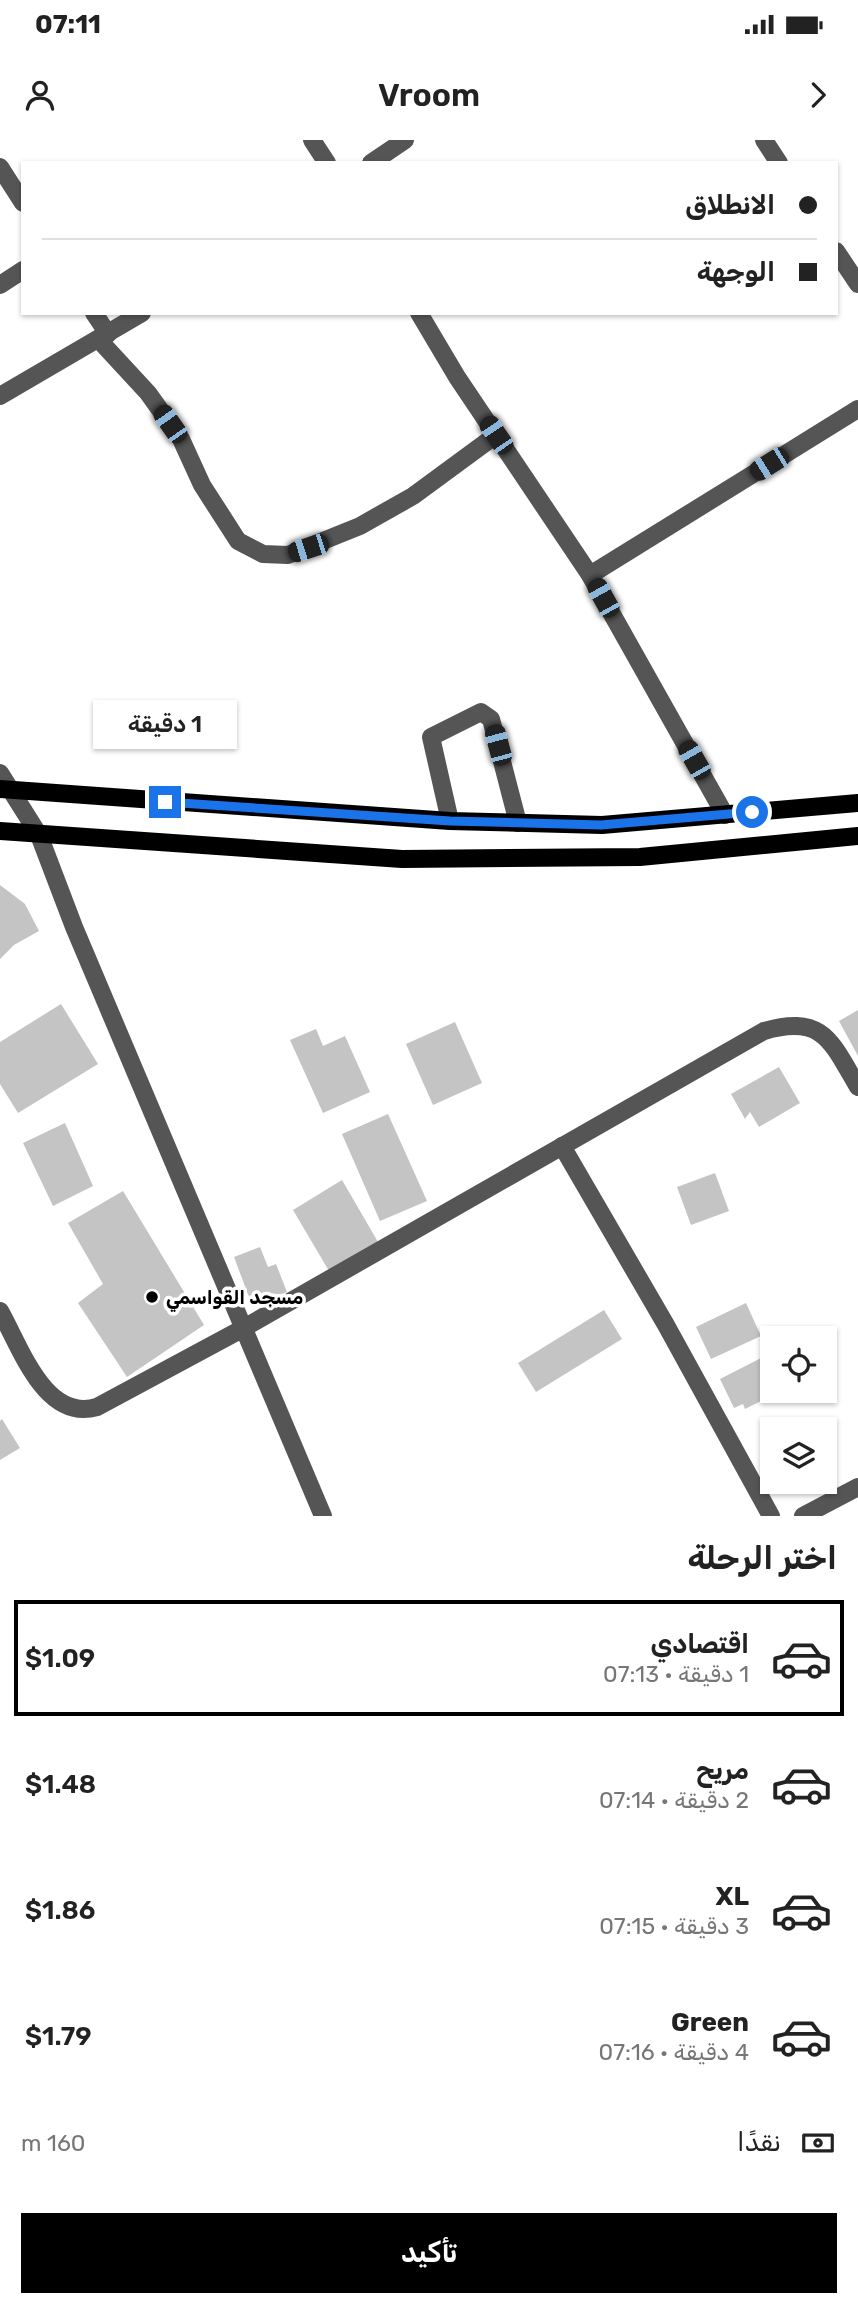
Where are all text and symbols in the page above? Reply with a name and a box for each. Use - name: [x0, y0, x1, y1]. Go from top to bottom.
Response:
- text: 07:11: [35, 9, 101, 40]
- icon: person: [21, 76, 59, 114]
- text: Vroom: [378, 76, 480, 114]
- icon: forward: [799, 76, 837, 114]
- text: الانطلاق: [685, 190, 775, 221]
- text: الوجهة: [697, 257, 775, 288]
- car: [150, 401, 191, 447]
- car: [476, 412, 517, 458]
- car: [746, 444, 793, 484]
- car: [285, 532, 332, 564]
- car: [584, 575, 623, 621]
- callout: 1 دقيقة: [93, 700, 237, 750]
- text: 1 دقيقة: [128, 710, 202, 738]
- car: [483, 722, 514, 768]
- car: [675, 737, 714, 783]
- route end: [149, 786, 181, 818]
- route start: [736, 796, 768, 828]
- place label: مسجد القواسمي: [166, 1286, 303, 1312]
- marker: مسجد القواسمي: [144, 1289, 160, 1305]
- map controls: [760, 1326, 837, 1494]
- button: locate: [760, 1326, 837, 1403]
- button: layers: [760, 1417, 837, 1494]
- text: اختر الرحلة: [687, 1539, 837, 1577]
- icon: car: [770, 1627, 833, 1690]
- text: اقتصادي: [650, 1629, 749, 1660]
- text: $1.09: [25, 1643, 95, 1674]
- text: 1 دقيقة · 07:13: [603, 1660, 749, 1688]
- icon: car: [770, 1753, 833, 1816]
- text: مريح: [696, 1755, 749, 1786]
- text: $1.48: [25, 1769, 96, 1800]
- text: 2 دقيقة · 07:14: [599, 1786, 749, 1814]
- icon: car: [770, 1879, 833, 1942]
- text: XL: [716, 1881, 749, 1912]
- text: $1.86: [25, 1895, 95, 1926]
- text: 3 دقيقة · 07:15: [599, 1912, 749, 1940]
- icon: car: [770, 2005, 833, 2068]
- text: Green: [671, 2007, 749, 2038]
- text: $1.79: [25, 2021, 92, 2052]
- text: 4 دقيقة · 07:16: [599, 2038, 749, 2066]
- icon: cash: [799, 2124, 837, 2162]
- text: نقدًا: [737, 2127, 781, 2158]
- text: 160 m: [21, 2129, 85, 2157]
- button: تأكيد: [21, 2213, 837, 2293]

